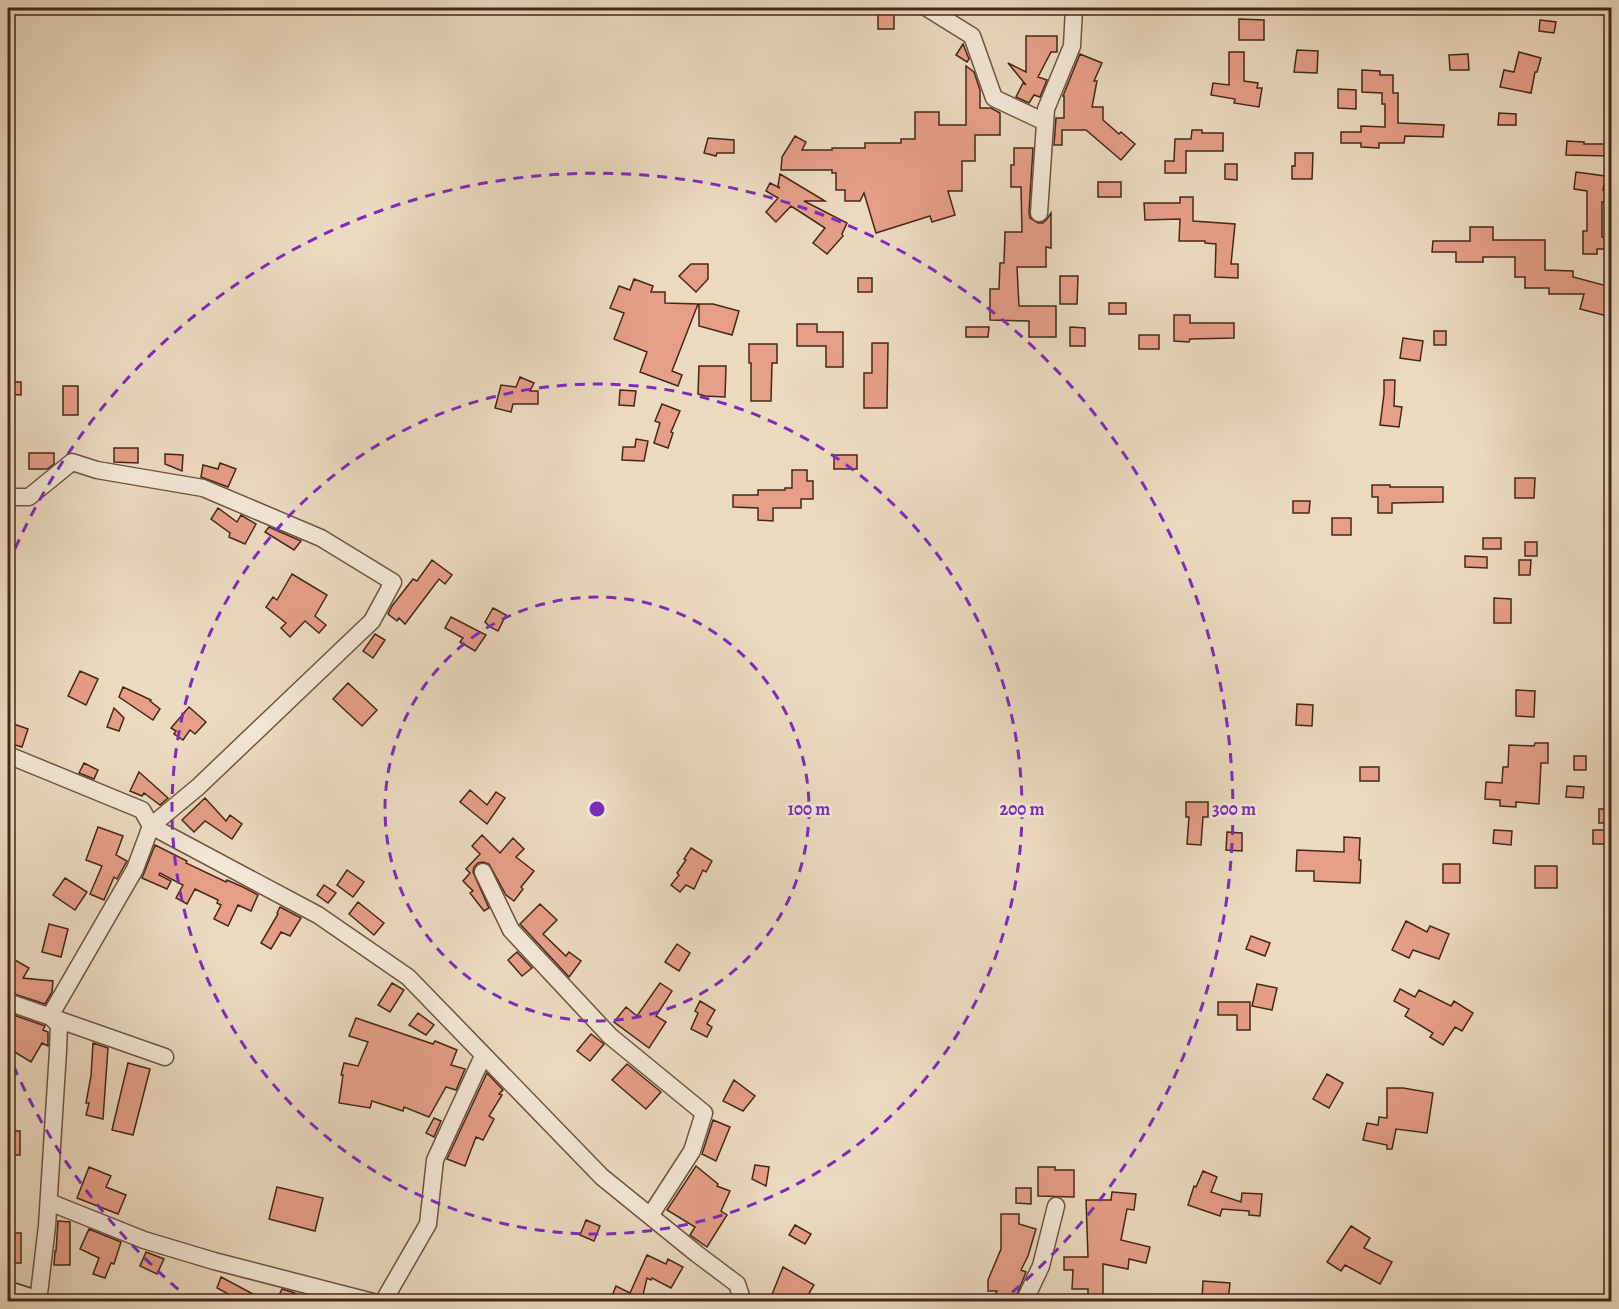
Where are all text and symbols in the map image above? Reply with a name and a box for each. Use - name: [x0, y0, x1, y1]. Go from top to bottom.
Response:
- text: 100 m: [788, 797, 830, 821]
- text: 200 m: [999, 797, 1045, 821]
- text: 300 m: [1212, 797, 1256, 821]
- centre of rings: [587, 799, 607, 819]

